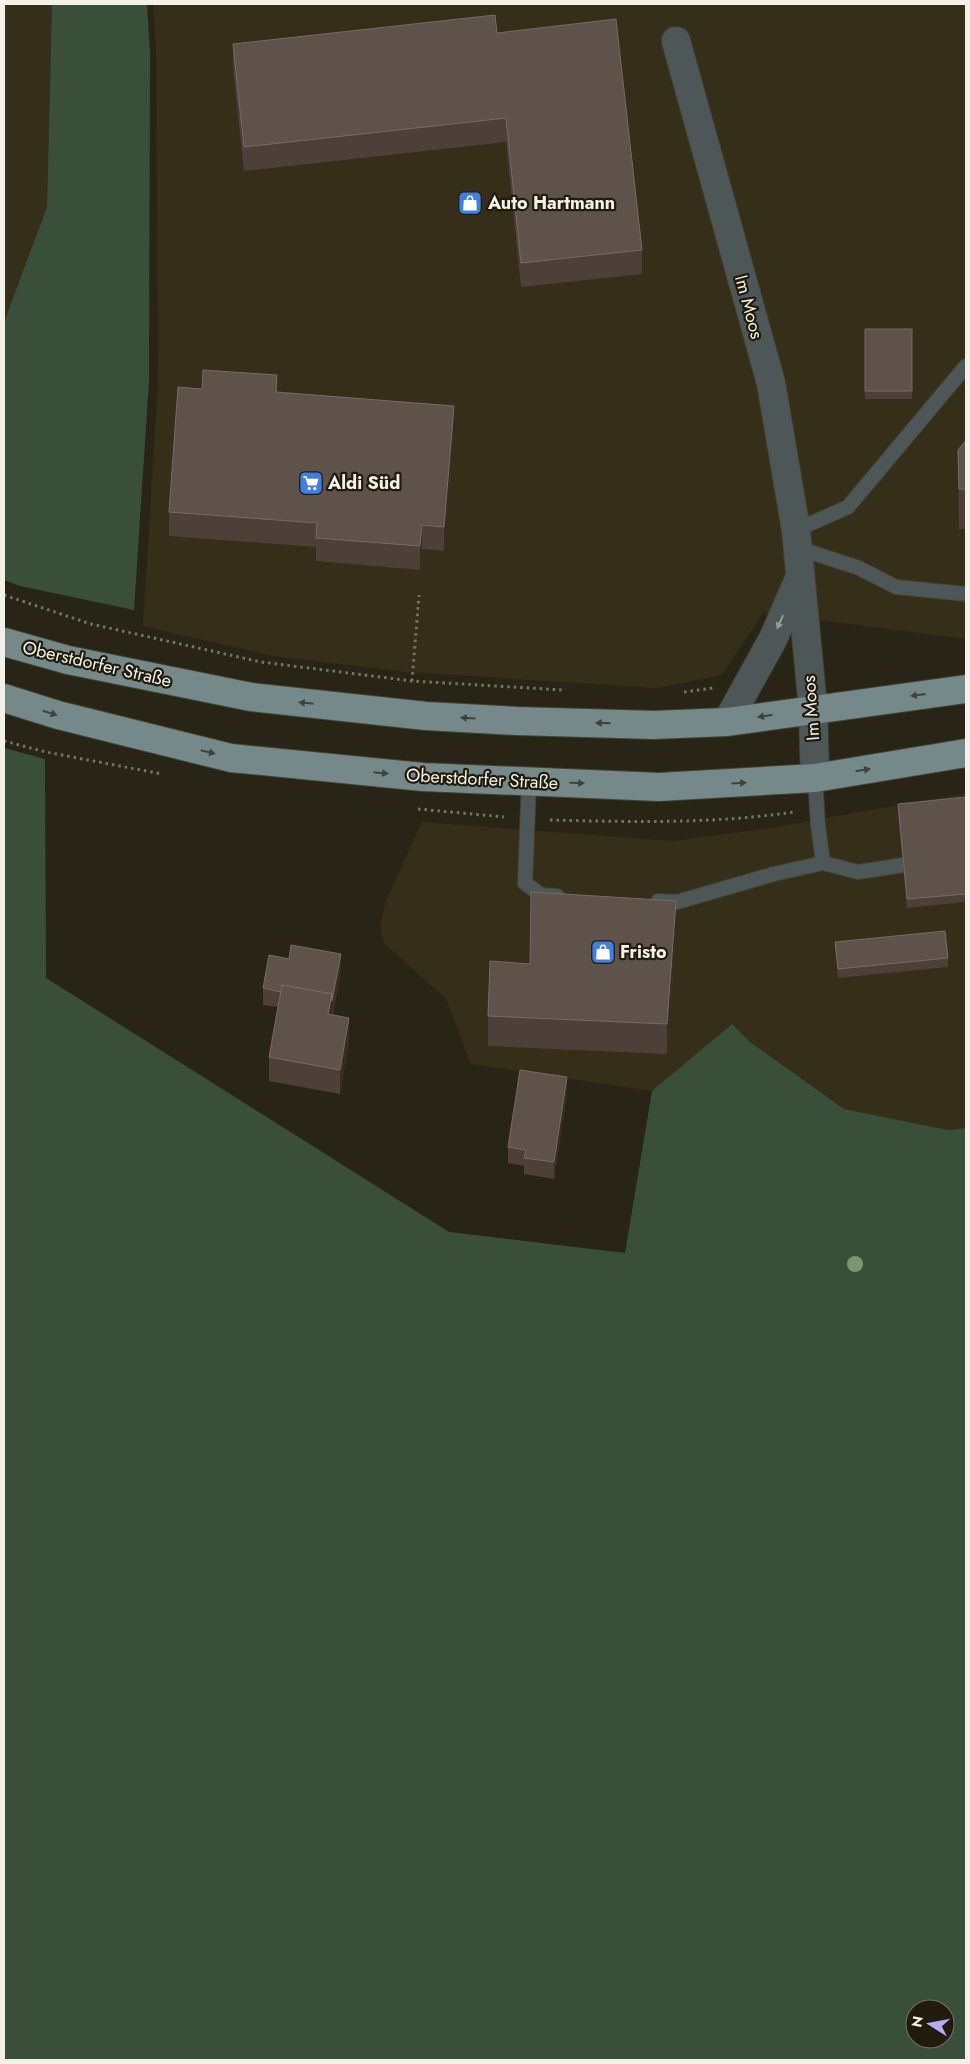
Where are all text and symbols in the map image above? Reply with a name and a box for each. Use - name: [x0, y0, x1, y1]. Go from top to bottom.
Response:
- shop icon: Auto Hartmann: [457, 190, 483, 216]
- place label: Auto Hartmann: [487, 190, 615, 216]
- street label: Im Moos: [728, 272, 770, 342]
- supermarket icon: Aldi Süd: [298, 470, 324, 496]
- place label: Aldi Süd: [327, 470, 400, 496]
- one-way arrow: [776, 615, 784, 629]
- street label: Oberstdorfer Straße: [20, 634, 174, 694]
- street label: Im Moos: [796, 675, 826, 741]
- one-way arrow: [910, 691, 926, 699]
- one-way arrow: [298, 699, 314, 707]
- one-way arrow: [43, 709, 58, 717]
- one-way arrow: [756, 712, 772, 720]
- one-way arrow: [460, 714, 476, 722]
- one-way arrow: [595, 719, 611, 727]
- one-way arrow: [200, 748, 215, 756]
- street label: Oberstdorfer Straße: [405, 762, 559, 796]
- one-way arrow: [856, 766, 872, 774]
- one-way arrow: [373, 769, 389, 777]
- one-way arrow: [731, 778, 747, 786]
- one-way arrow: [569, 780, 585, 788]
- shop icon: Fristo: [590, 939, 616, 965]
- place label: Fristo: [620, 939, 667, 965]
- north arrow: [905, 1999, 955, 2049]
- text: N: [906, 2014, 928, 2029]

